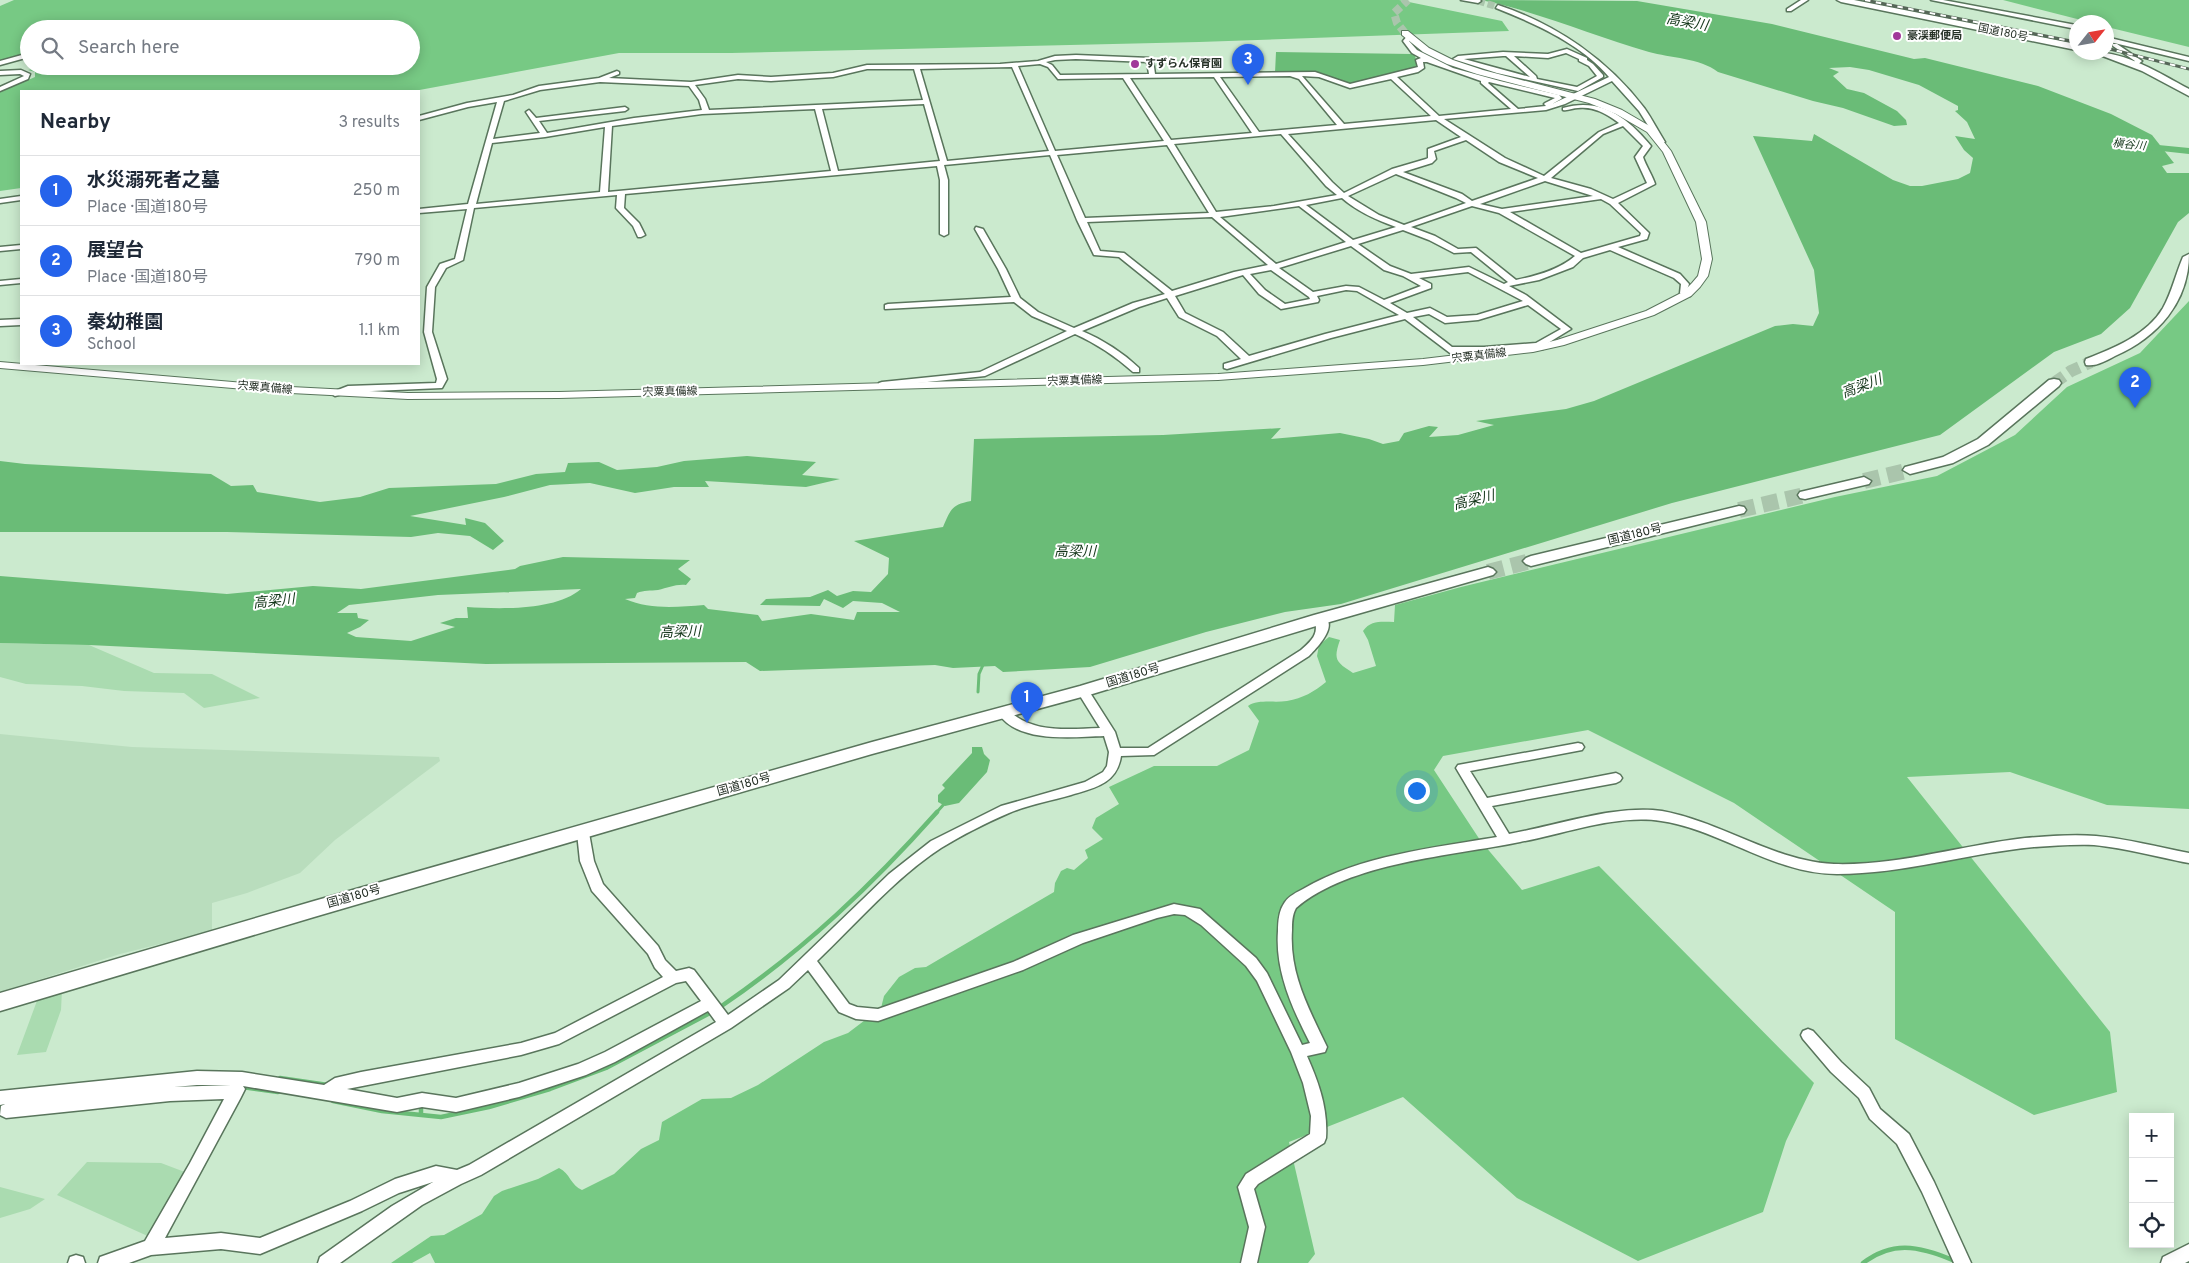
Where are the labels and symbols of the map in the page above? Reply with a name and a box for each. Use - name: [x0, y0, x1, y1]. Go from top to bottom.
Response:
- water label: 高梁川: [1665, 11, 1711, 35]
- north arrow: [2069, 15, 2114, 60]
- street label: 国道180号: [1977, 21, 2029, 45]
- place label: 豪渓郵便局: [1907, 29, 1962, 43]
- marker: 豪渓郵便局: [1891, 30, 1903, 42]
- pin: 3: [1232, 44, 1264, 85]
- place label: すずらん保育園: [1145, 57, 1222, 71]
- marker: すずらん保育園: [1129, 58, 1141, 70]
- water label: 槇谷川: [2112, 136, 2147, 154]
- street label: 宍粟真備線: [1451, 346, 1507, 366]
- pin: 2: [2119, 367, 2151, 408]
- water label: 高梁川: [1839, 371, 1887, 402]
- street label: 宍粟真備線: [1047, 373, 1103, 389]
- street label: 宍粟真備線: [237, 379, 293, 397]
- street label: 宍粟真備線: [642, 385, 698, 399]
- water label: 高梁川: [1452, 487, 1498, 514]
- street label: 国道180号: [1606, 521, 1664, 549]
- water label: 高梁川: [1054, 544, 1098, 561]
- water label: 高梁川: [252, 591, 298, 613]
- water label: 高梁川: [659, 624, 703, 642]
- street label: 国道180号: [1104, 660, 1162, 692]
- pin: 1: [1011, 682, 1043, 723]
- street label: 国道180号: [715, 770, 773, 800]
- your location: [1404, 778, 1430, 804]
- street label: 国道180号: [325, 882, 383, 912]

